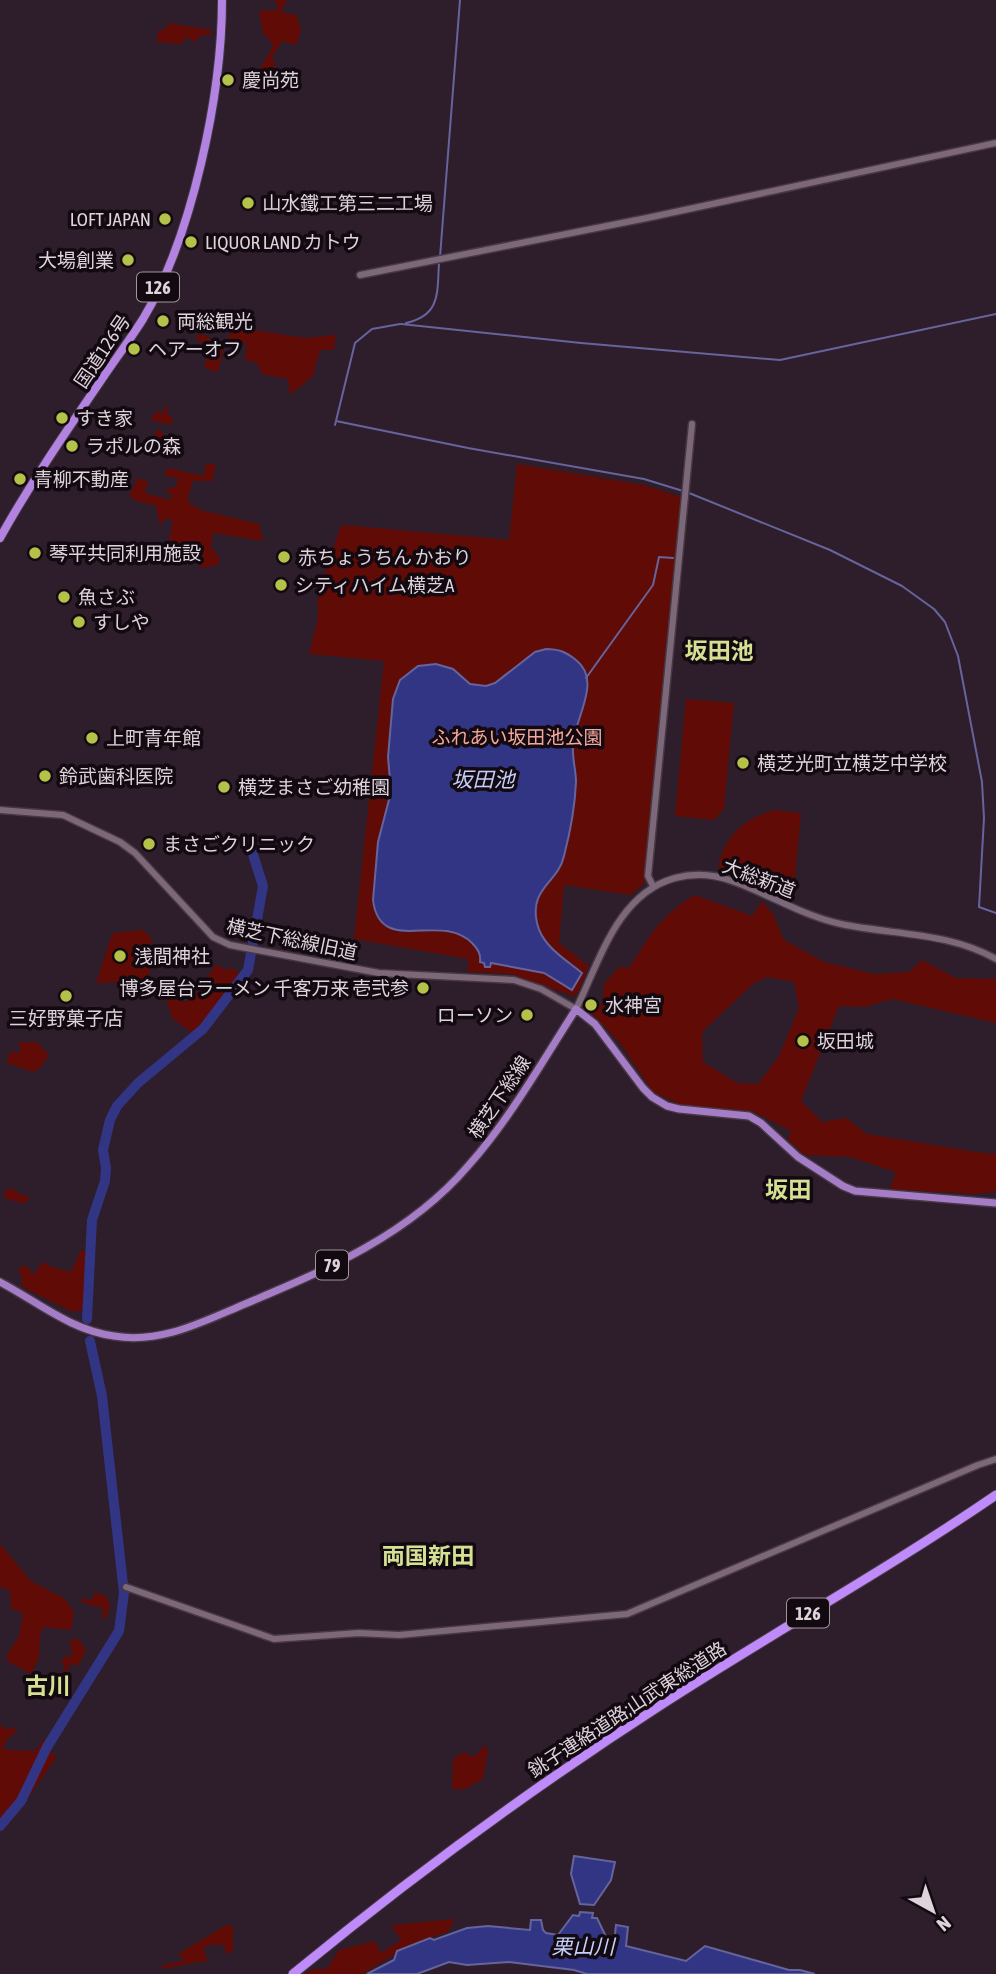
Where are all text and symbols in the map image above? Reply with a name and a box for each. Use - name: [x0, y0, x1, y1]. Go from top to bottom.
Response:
- place label: 慶尚苑: [242, 69, 299, 91]
- marker: 慶尚苑: [220, 72, 236, 88]
- place label: 山水鐵工第三二工場: [262, 192, 433, 214]
- marker: 山水鐵工第三二工場: [240, 195, 256, 211]
- place label: LOFT JAPAN: [70, 208, 151, 230]
- marker: LOFT JAPAN: [157, 211, 173, 227]
- place label: LIQUOR LAND カトウ: [205, 231, 361, 253]
- marker: LIQUOR LAND カトウ: [183, 234, 199, 250]
- place label: 大場創業: [38, 249, 114, 271]
- marker: 大場創業: [120, 252, 136, 268]
- road number: 126: [137, 272, 179, 302]
- street label: 国道126号: [69, 310, 135, 392]
- place label: 両総観光: [177, 310, 253, 332]
- marker: 両総観光: [155, 313, 171, 329]
- place label: ヘアーオフ: [148, 338, 242, 360]
- marker: ヘアーオフ: [126, 341, 142, 357]
- place label: すき家: [76, 407, 133, 429]
- marker: すき家: [54, 410, 70, 426]
- place label: ラポルの森: [86, 435, 181, 457]
- marker: ラポルの森: [64, 438, 80, 454]
- place label: 青柳不動産: [34, 468, 129, 490]
- marker: 青柳不動産: [12, 471, 28, 487]
- place label: 琴平共同利用施設: [49, 542, 201, 564]
- marker: 琴平共同利用施設: [27, 545, 43, 561]
- place label: 赤ちょうちん かおり: [298, 546, 472, 568]
- marker: 赤ちょうちん かおり: [276, 549, 292, 565]
- place label: シティハイム横芝A: [295, 574, 455, 596]
- marker: シティハイム横芝A: [273, 577, 289, 593]
- place label: 魚さぶ: [78, 586, 135, 608]
- marker: 魚さぶ: [56, 589, 72, 605]
- place label: すしや: [93, 611, 150, 633]
- marker: すしや: [71, 614, 87, 630]
- district label: 坂田池: [685, 638, 754, 664]
- park label: ふれあい坂田池公園: [431, 726, 603, 748]
- place label: 上町青年館: [106, 727, 201, 749]
- marker: 上町青年館: [84, 730, 100, 746]
- place label: 横芝光町立横芝中学校: [757, 752, 947, 774]
- marker: 横芝光町立横芝中学校: [735, 755, 751, 771]
- place label: 鈴武歯科医院: [59, 765, 173, 787]
- water label: 坂田池: [452, 767, 516, 791]
- marker: 鈴武歯科医院: [37, 768, 53, 784]
- place label: 横芝まさご幼稚園: [238, 776, 390, 798]
- marker: 横芝まさご幼稚園: [216, 779, 232, 795]
- place label: まさごクリニック: [163, 833, 315, 855]
- marker: まさごクリニック: [141, 836, 157, 852]
- street label: 大総新道: [720, 854, 798, 902]
- street label: 横芝下総線旧道: [225, 914, 359, 964]
- place label: 浅間神社: [134, 945, 210, 967]
- marker: 浅間神社: [112, 948, 128, 964]
- place label: 博多屋台ラーメン 千客万来 壱弐参: [120, 977, 409, 999]
- marker: 博多屋台ラーメン 千客万来 壱弐参: [415, 980, 431, 996]
- marker: 三好野菓子店: [58, 988, 74, 1004]
- place label: 水神宮: [605, 994, 662, 1016]
- marker: 水神宮: [583, 997, 599, 1013]
- place label: ローソン: [437, 1004, 513, 1026]
- place label: 三好野菓子店: [9, 1007, 123, 1029]
- marker: ローソン: [519, 1007, 535, 1023]
- place label: 坂田城: [817, 1030, 874, 1052]
- marker: 坂田城: [795, 1033, 811, 1049]
- street label: 横芝下総線: [463, 1051, 535, 1143]
- district label: 坂田: [765, 1177, 811, 1203]
- road number: 79: [316, 1250, 348, 1280]
- district label: 両国新田: [382, 1543, 474, 1569]
- road number: 126: [787, 1598, 829, 1628]
- street label: 銚子連絡道路;山武東総道路: [524, 1637, 730, 1781]
- district label: 古川: [25, 1673, 71, 1699]
- north arrow: [898, 1876, 968, 1946]
- text: N: [933, 1912, 955, 1936]
- water label: 栗山川: [552, 1934, 616, 1958]

